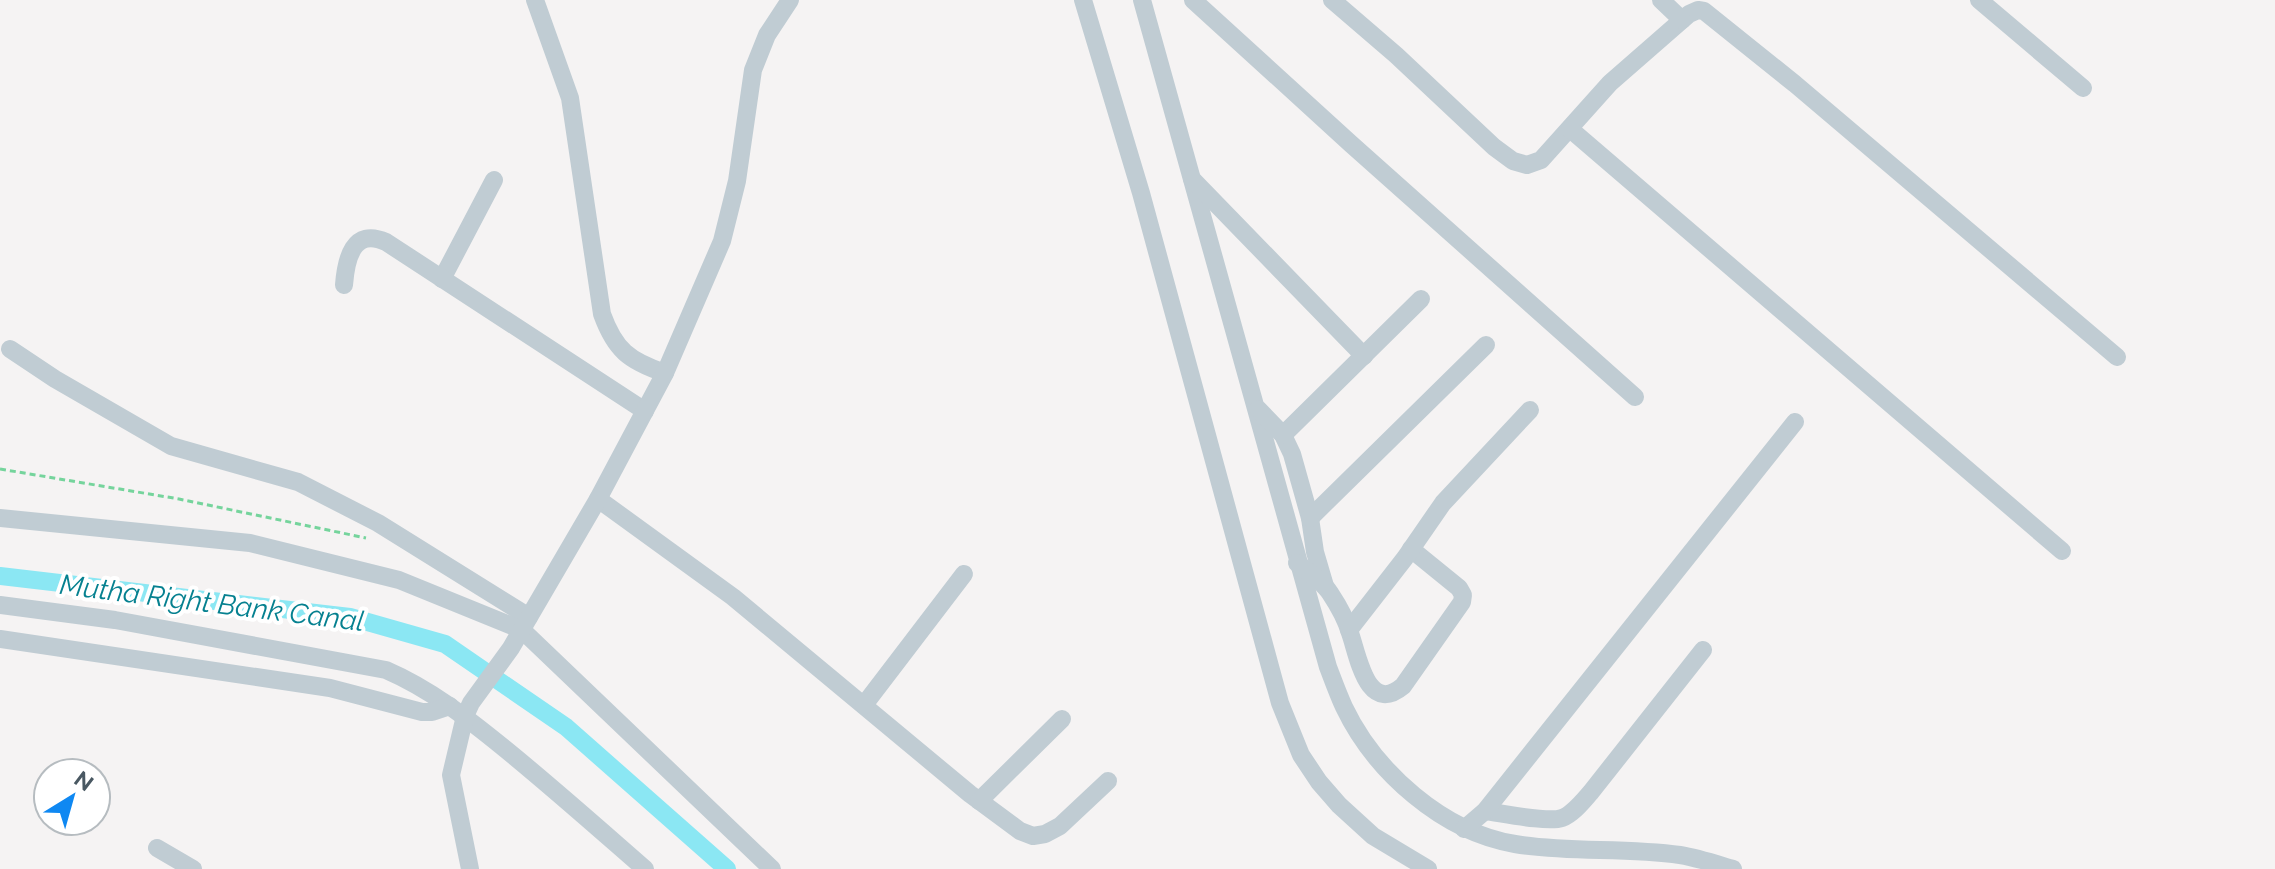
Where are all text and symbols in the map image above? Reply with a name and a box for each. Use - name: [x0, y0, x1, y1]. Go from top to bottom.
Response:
- water label: Mutha Right Bank Canal: [58, 568, 366, 638]
- north arrow: [32, 757, 112, 837]
- text: N: [70, 766, 99, 796]

